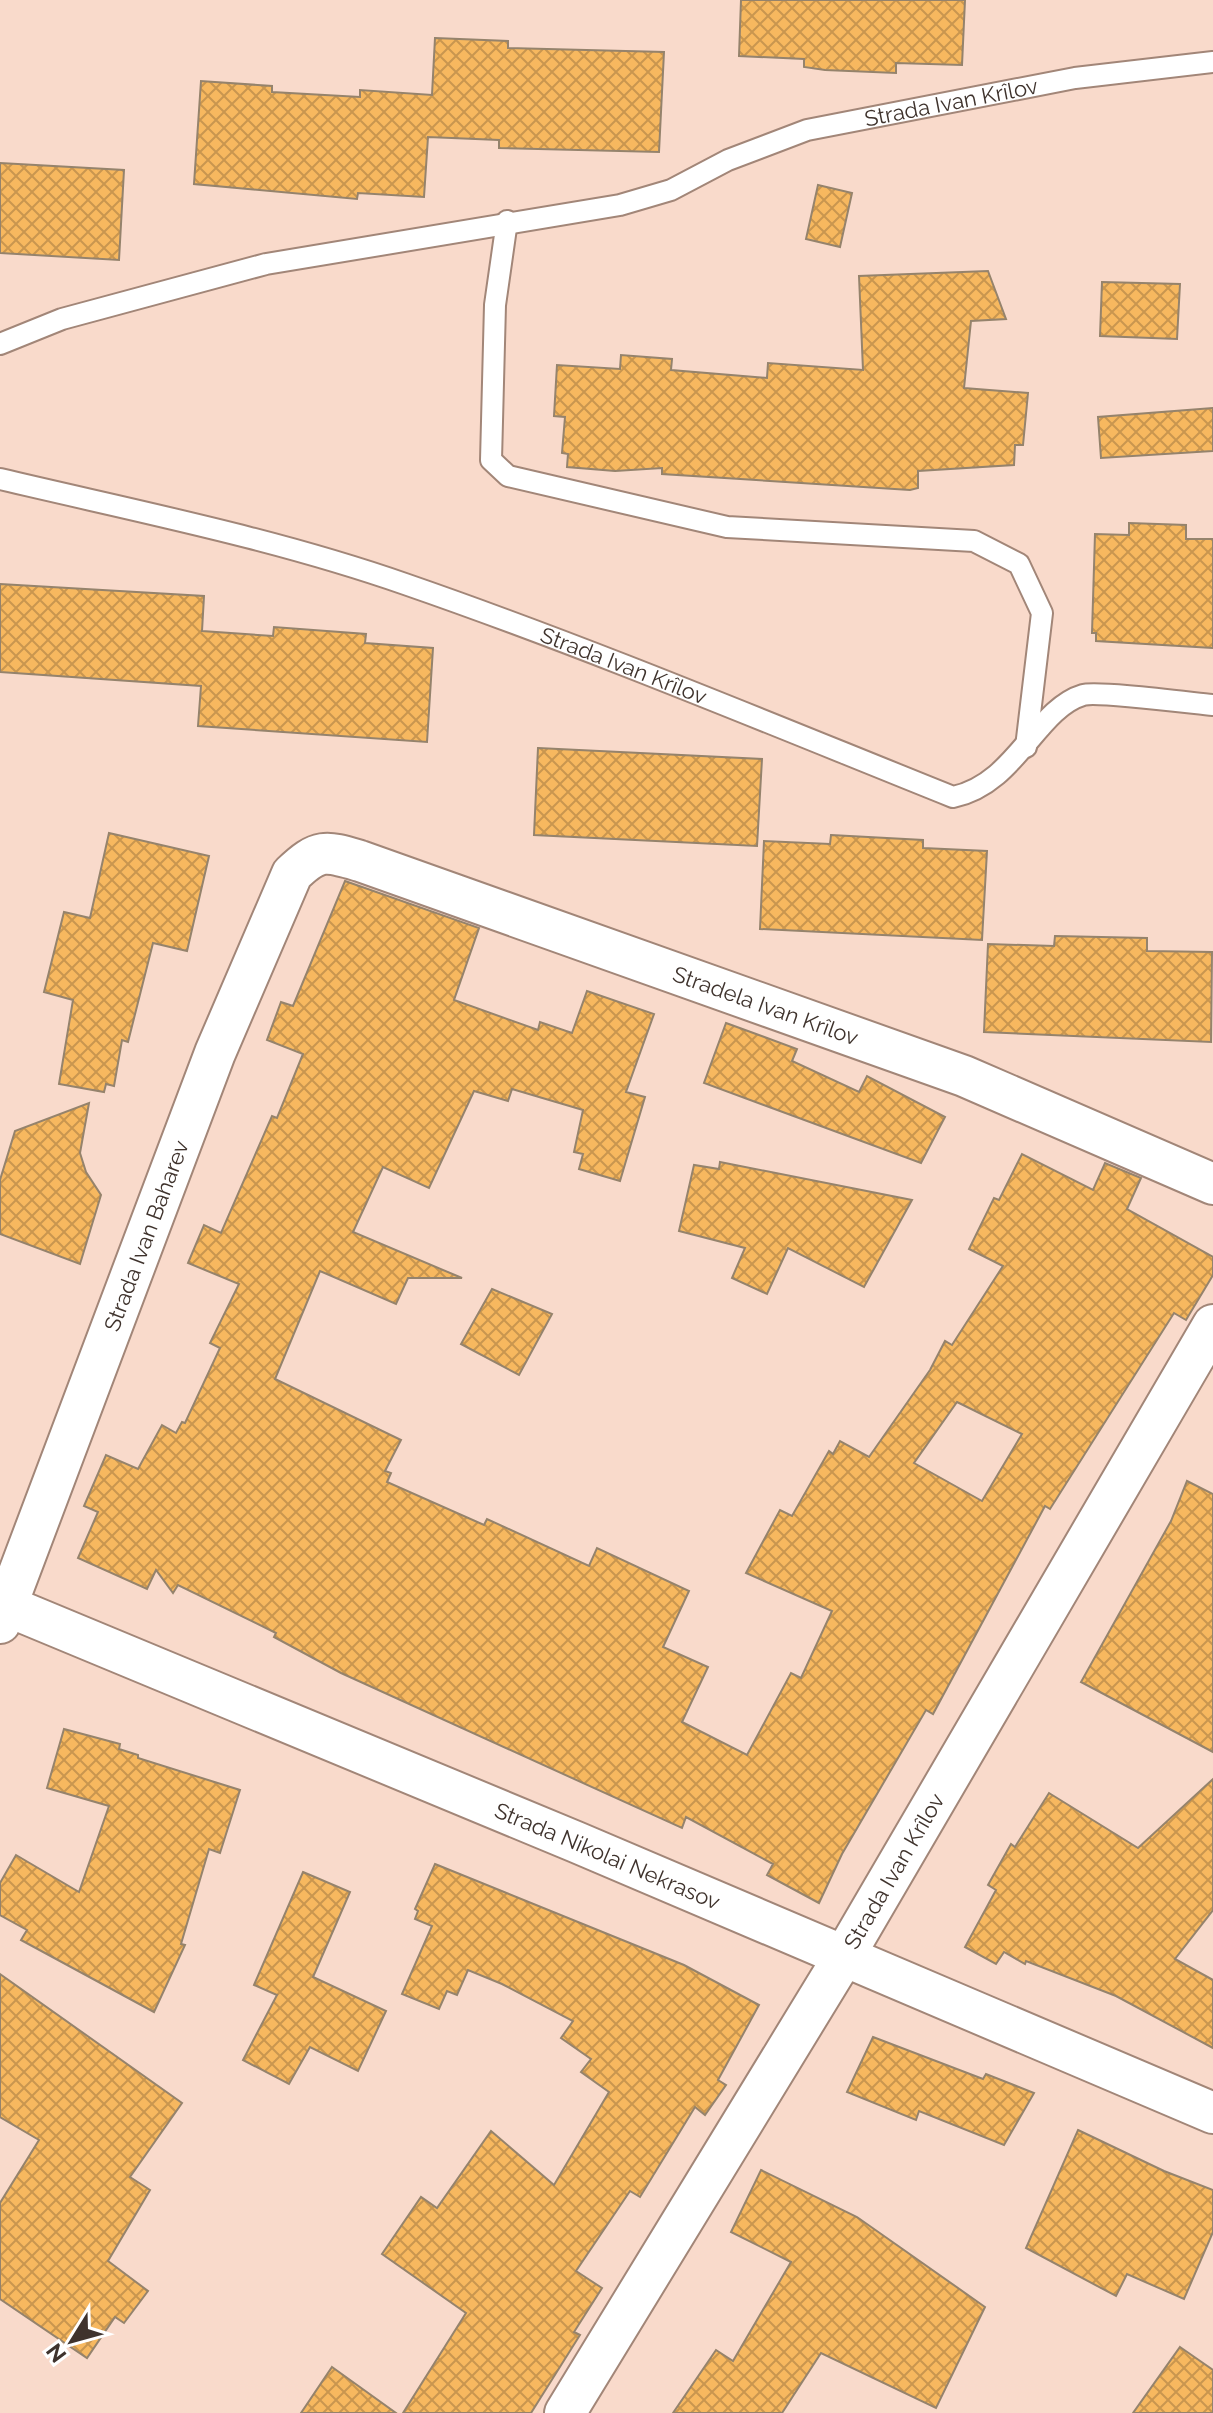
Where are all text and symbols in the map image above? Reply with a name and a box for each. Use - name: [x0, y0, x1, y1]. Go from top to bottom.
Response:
- street label: Strada Ivan Krîlov: [862, 72, 1040, 132]
- street label: Strada Ivan Krîlov: [537, 621, 711, 709]
- street label: Stradela Ivan Krîlov: [670, 960, 862, 1050]
- street label: Strada Ivan Baharev: [98, 1136, 194, 1335]
- street label: Strada Ivan Krîlov: [838, 1788, 950, 1954]
- street label: Strada Nikolai Nekrasov: [491, 1797, 724, 1915]
- north arrow: [32, 2301, 112, 2381]
- text: N: [41, 2339, 71, 2368]

